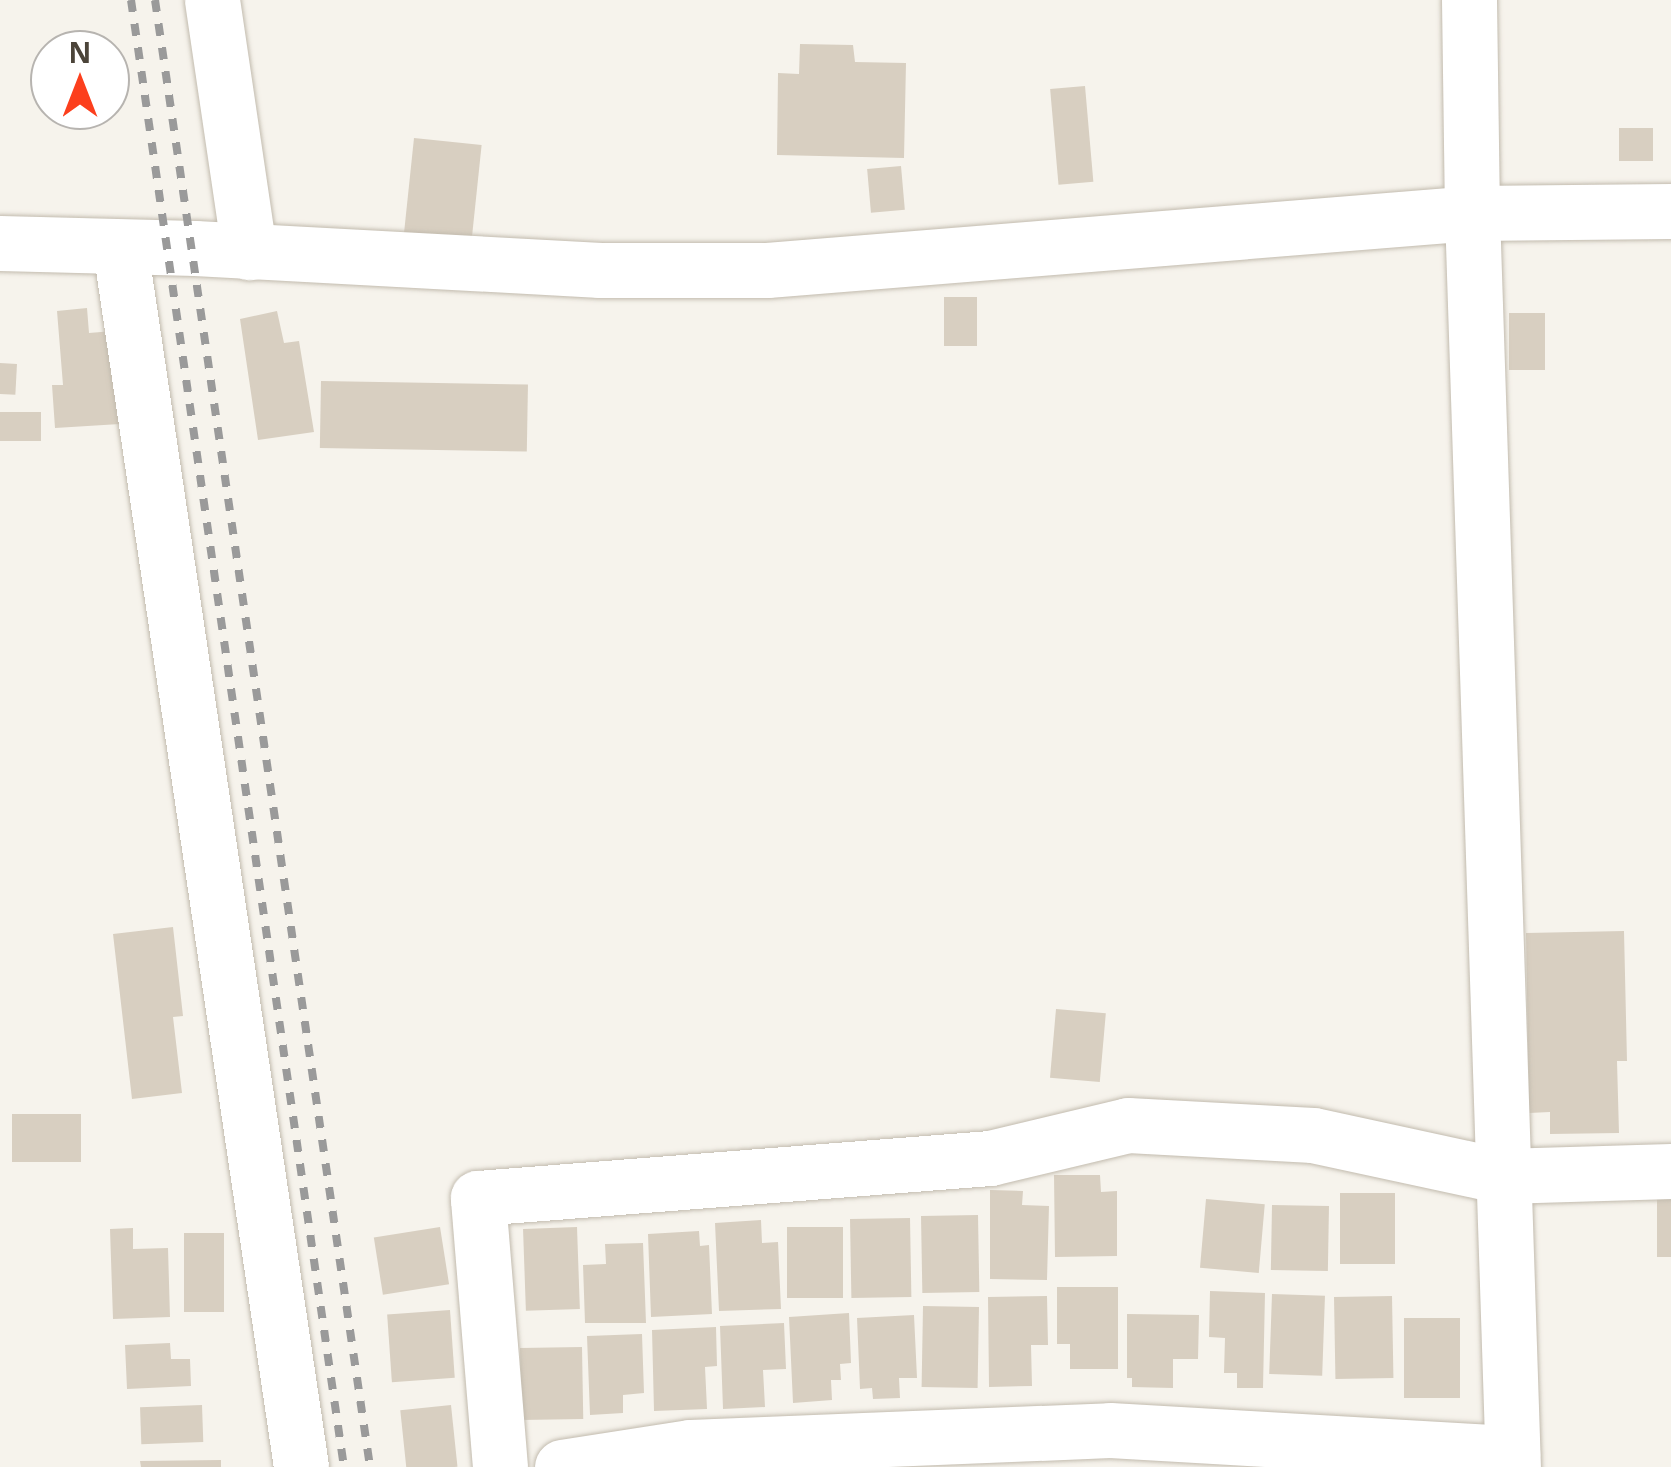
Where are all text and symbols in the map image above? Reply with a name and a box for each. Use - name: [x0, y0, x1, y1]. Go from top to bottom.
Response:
- north arrow: [30, 30, 130, 130]
- text: N: [69, 33, 91, 71]

